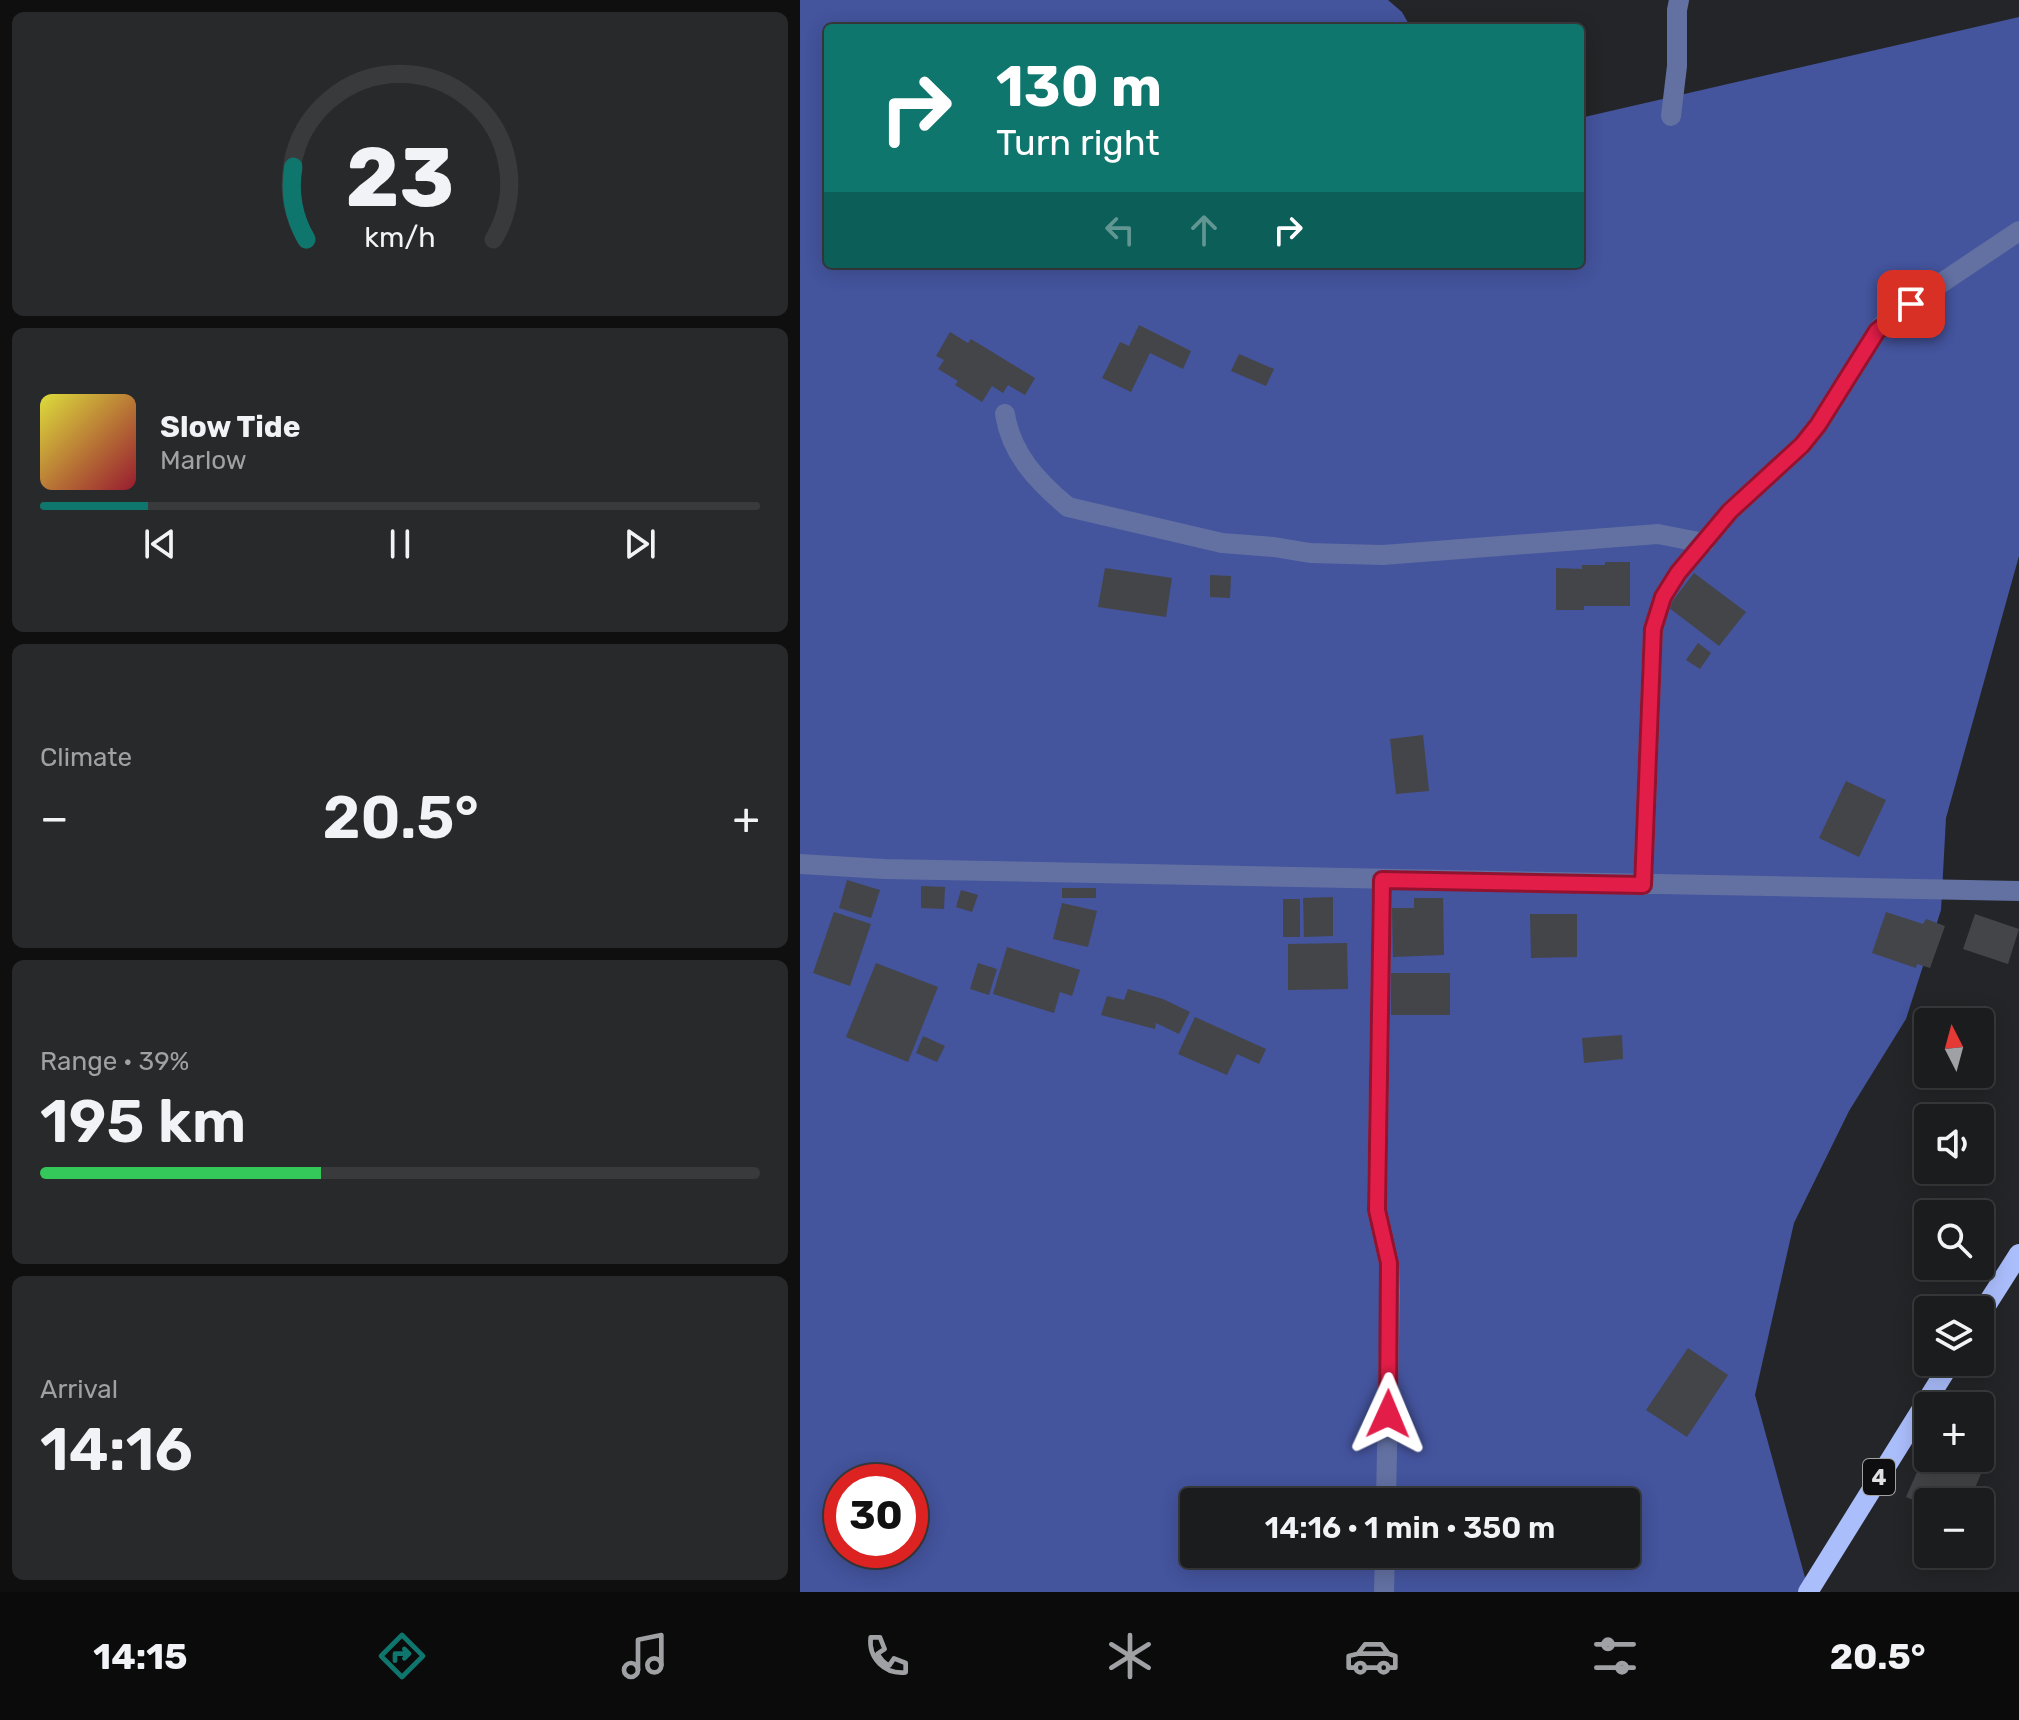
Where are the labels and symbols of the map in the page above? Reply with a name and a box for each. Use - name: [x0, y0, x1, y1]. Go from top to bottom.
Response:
- pin: [1877, 270, 1945, 338]
- north arrow: [1914, 1008, 1994, 1088]
- position arrow: [1346, 1372, 1430, 1456]
- road number: 4: [1863, 1459, 1895, 1495]
- speed limit sign: 30: [824, 1464, 928, 1568]

